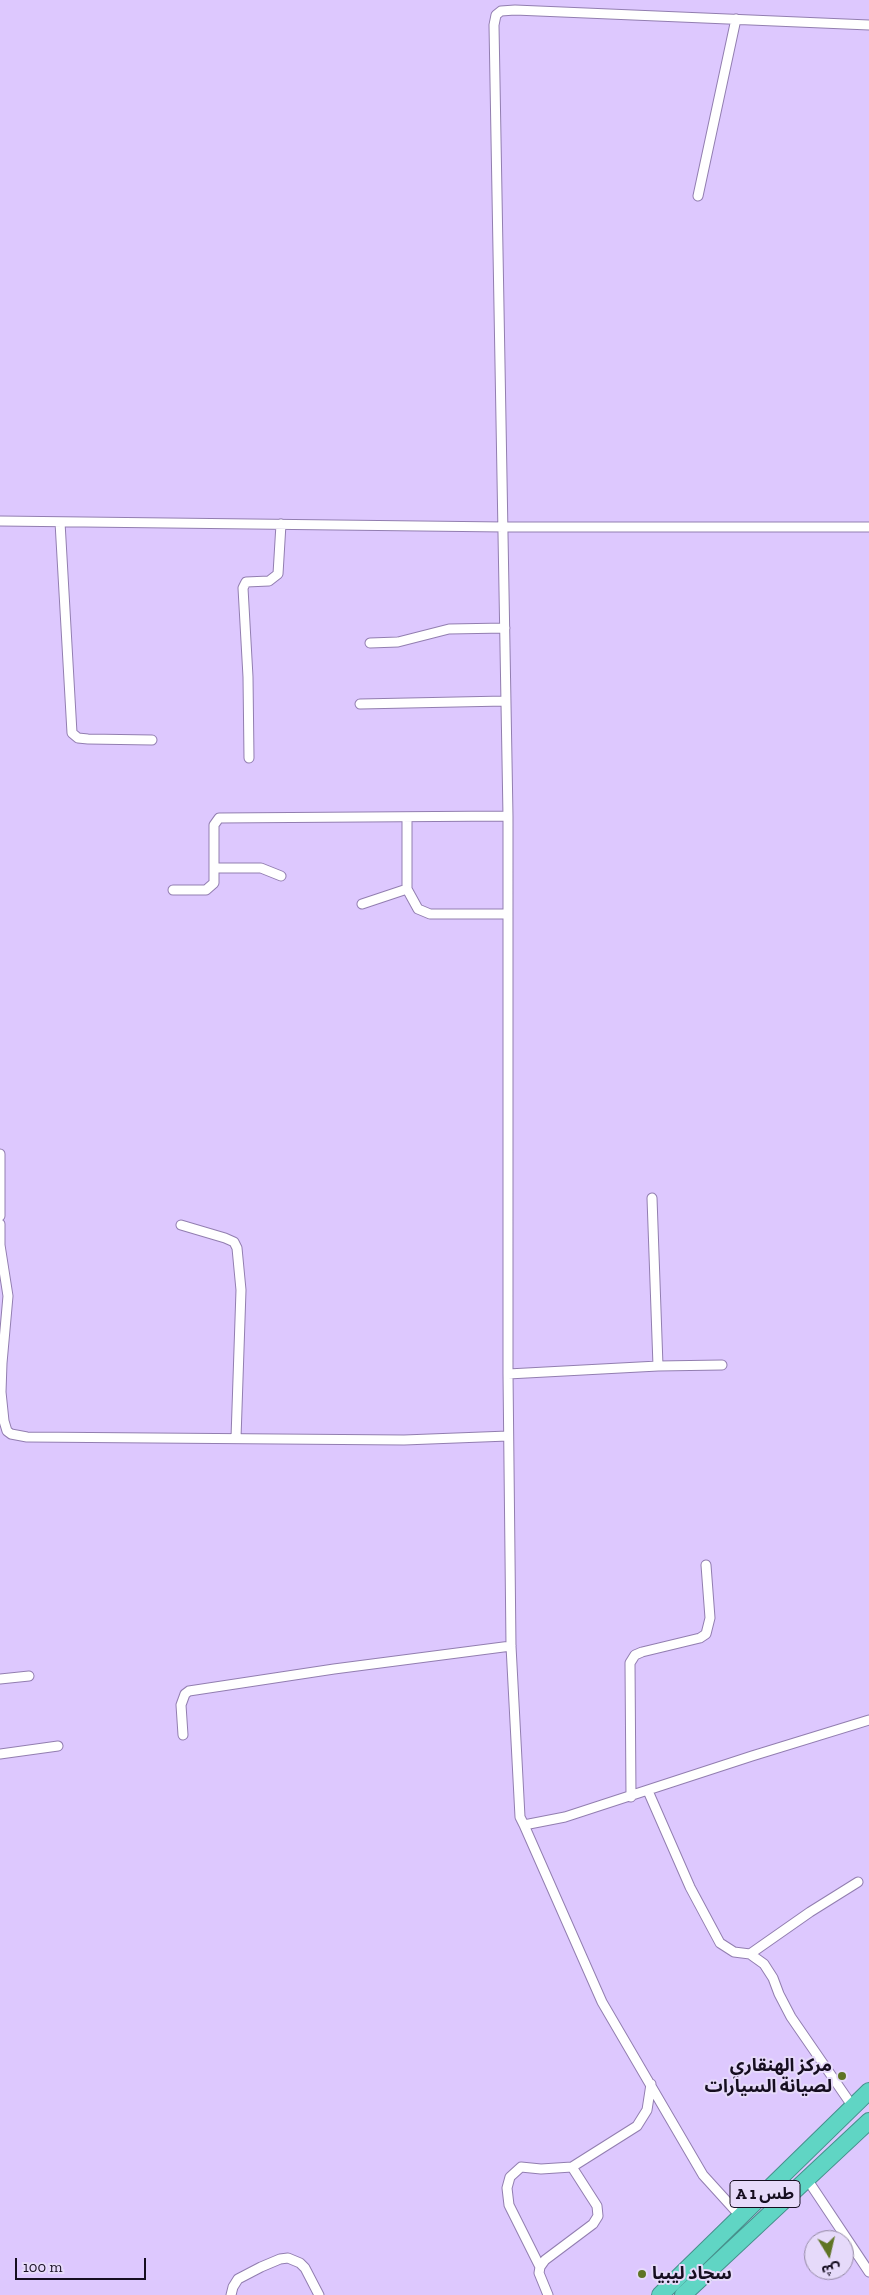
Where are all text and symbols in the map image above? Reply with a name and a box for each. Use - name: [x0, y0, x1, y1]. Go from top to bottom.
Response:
- place label: مركز الهنقاري لصيانة السيارات: [704, 2055, 832, 2098]
- marker: مركز الهنقاري لصيانة السيارات: [836, 2070, 848, 2082]
- road number: A 1 طس: [730, 2180, 800, 2208]
- north arrow: [804, 2230, 854, 2280]
- scale bar: [18, 2248, 149, 2280]
- text: 100 m: [23, 2258, 62, 2276]
- text: ش: [820, 2259, 842, 2279]
- place label: سجاد ليبيا: [652, 2263, 732, 2285]
- marker: سجاد ليبيا: [636, 2268, 648, 2280]

